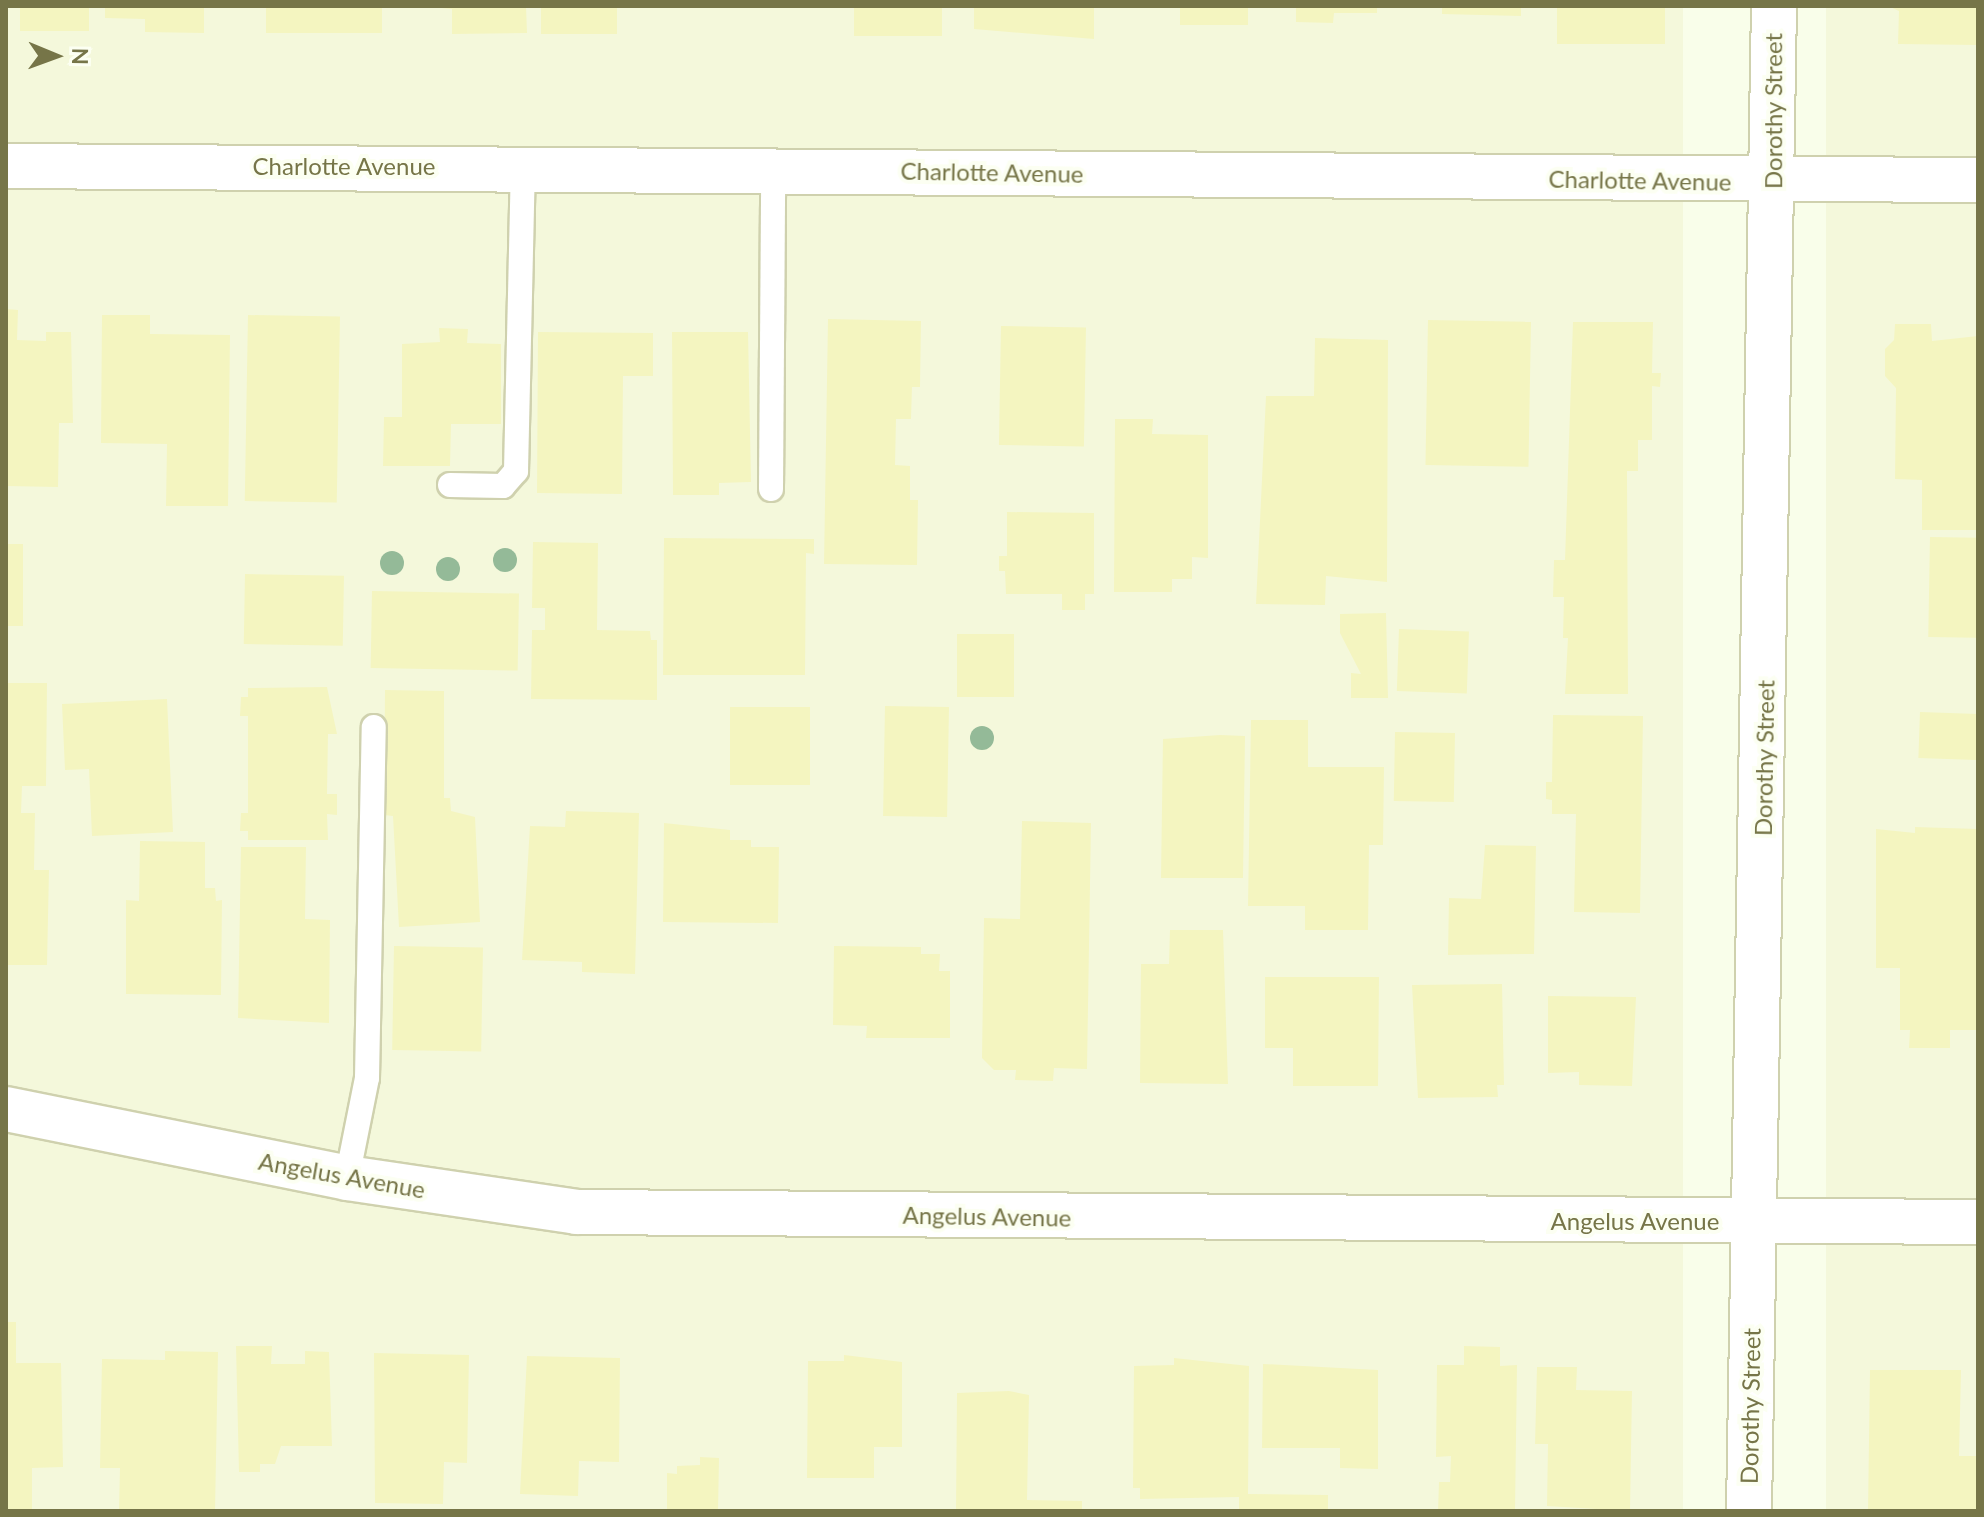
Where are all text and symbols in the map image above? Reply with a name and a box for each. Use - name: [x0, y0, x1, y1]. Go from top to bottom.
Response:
- north arrow: [16, 16, 96, 96]
- street label: Dorothy Street: [1759, 33, 1787, 189]
- text: N: [67, 48, 94, 65]
- street label: Charlotte Avenue: [252, 152, 436, 180]
- street label: Charlotte Avenue: [900, 156, 1084, 188]
- street label: Charlotte Avenue: [1548, 164, 1732, 196]
- street label: Dorothy Street: [1748, 679, 1780, 837]
- street label: Angelus Avenue: [256, 1146, 428, 1204]
- street label: Angelus Avenue: [902, 1200, 1072, 1232]
- street label: Angelus Avenue: [1550, 1207, 1720, 1235]
- street label: Dorothy Street: [1734, 1327, 1766, 1485]

